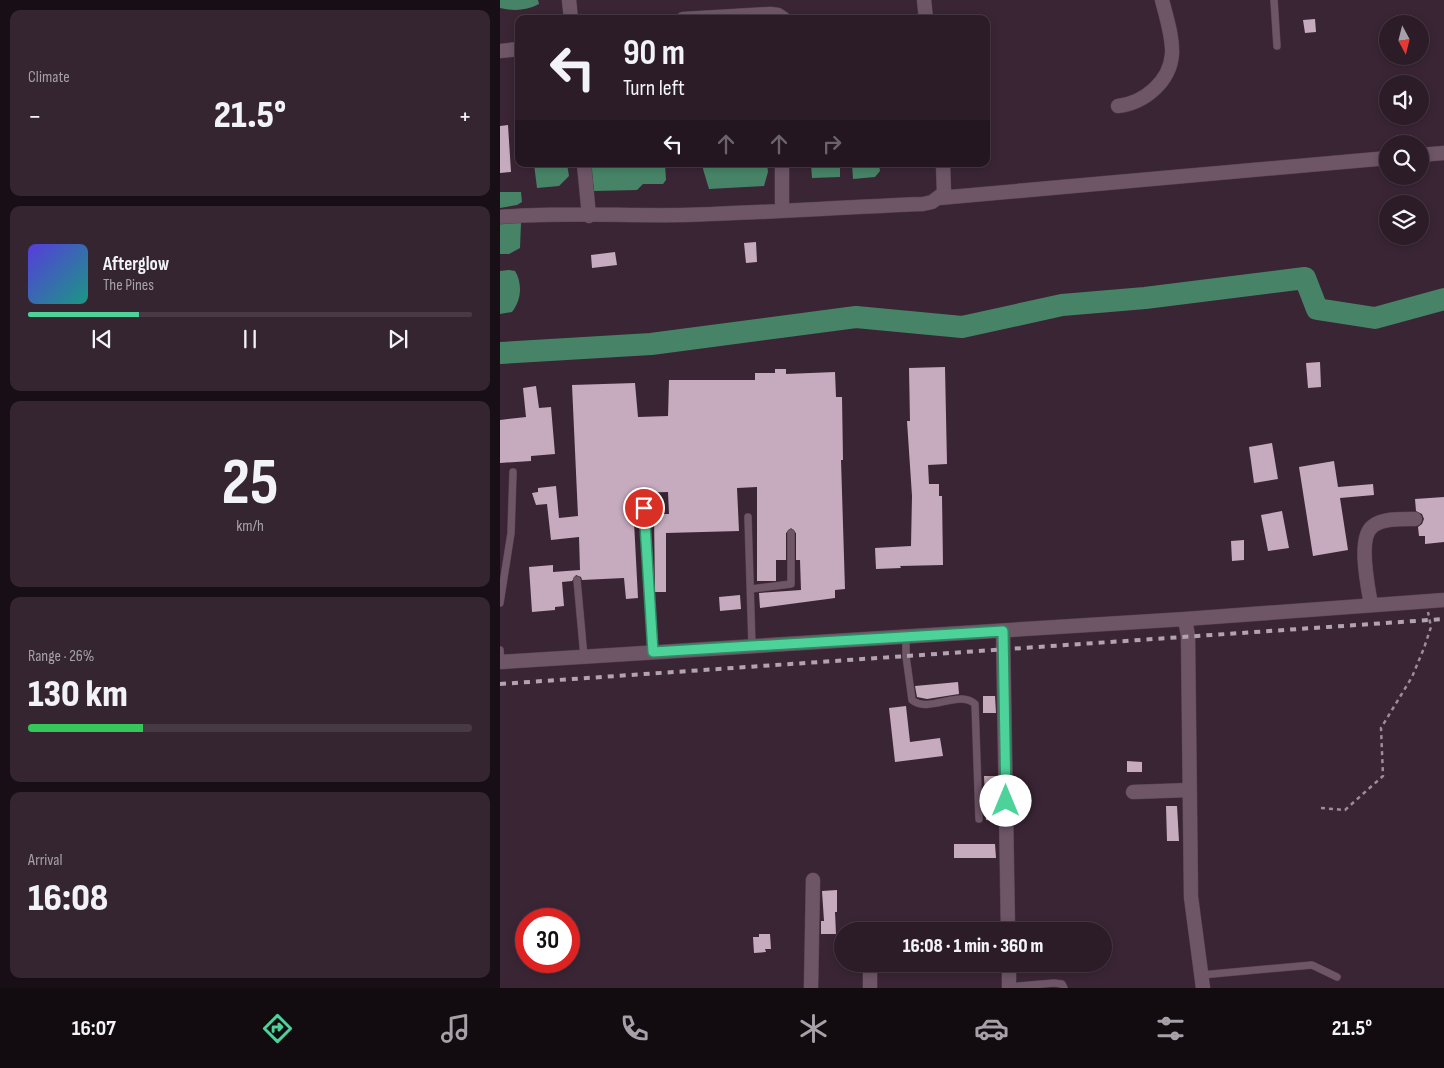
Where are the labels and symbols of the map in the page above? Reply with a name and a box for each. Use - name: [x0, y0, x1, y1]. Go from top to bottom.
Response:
- north arrow: [1379, 15, 1429, 65]
- pin: [623, 487, 665, 529]
- position arrow: [979, 774, 1031, 826]
- speed limit sign: 30: [515, 908, 580, 973]

